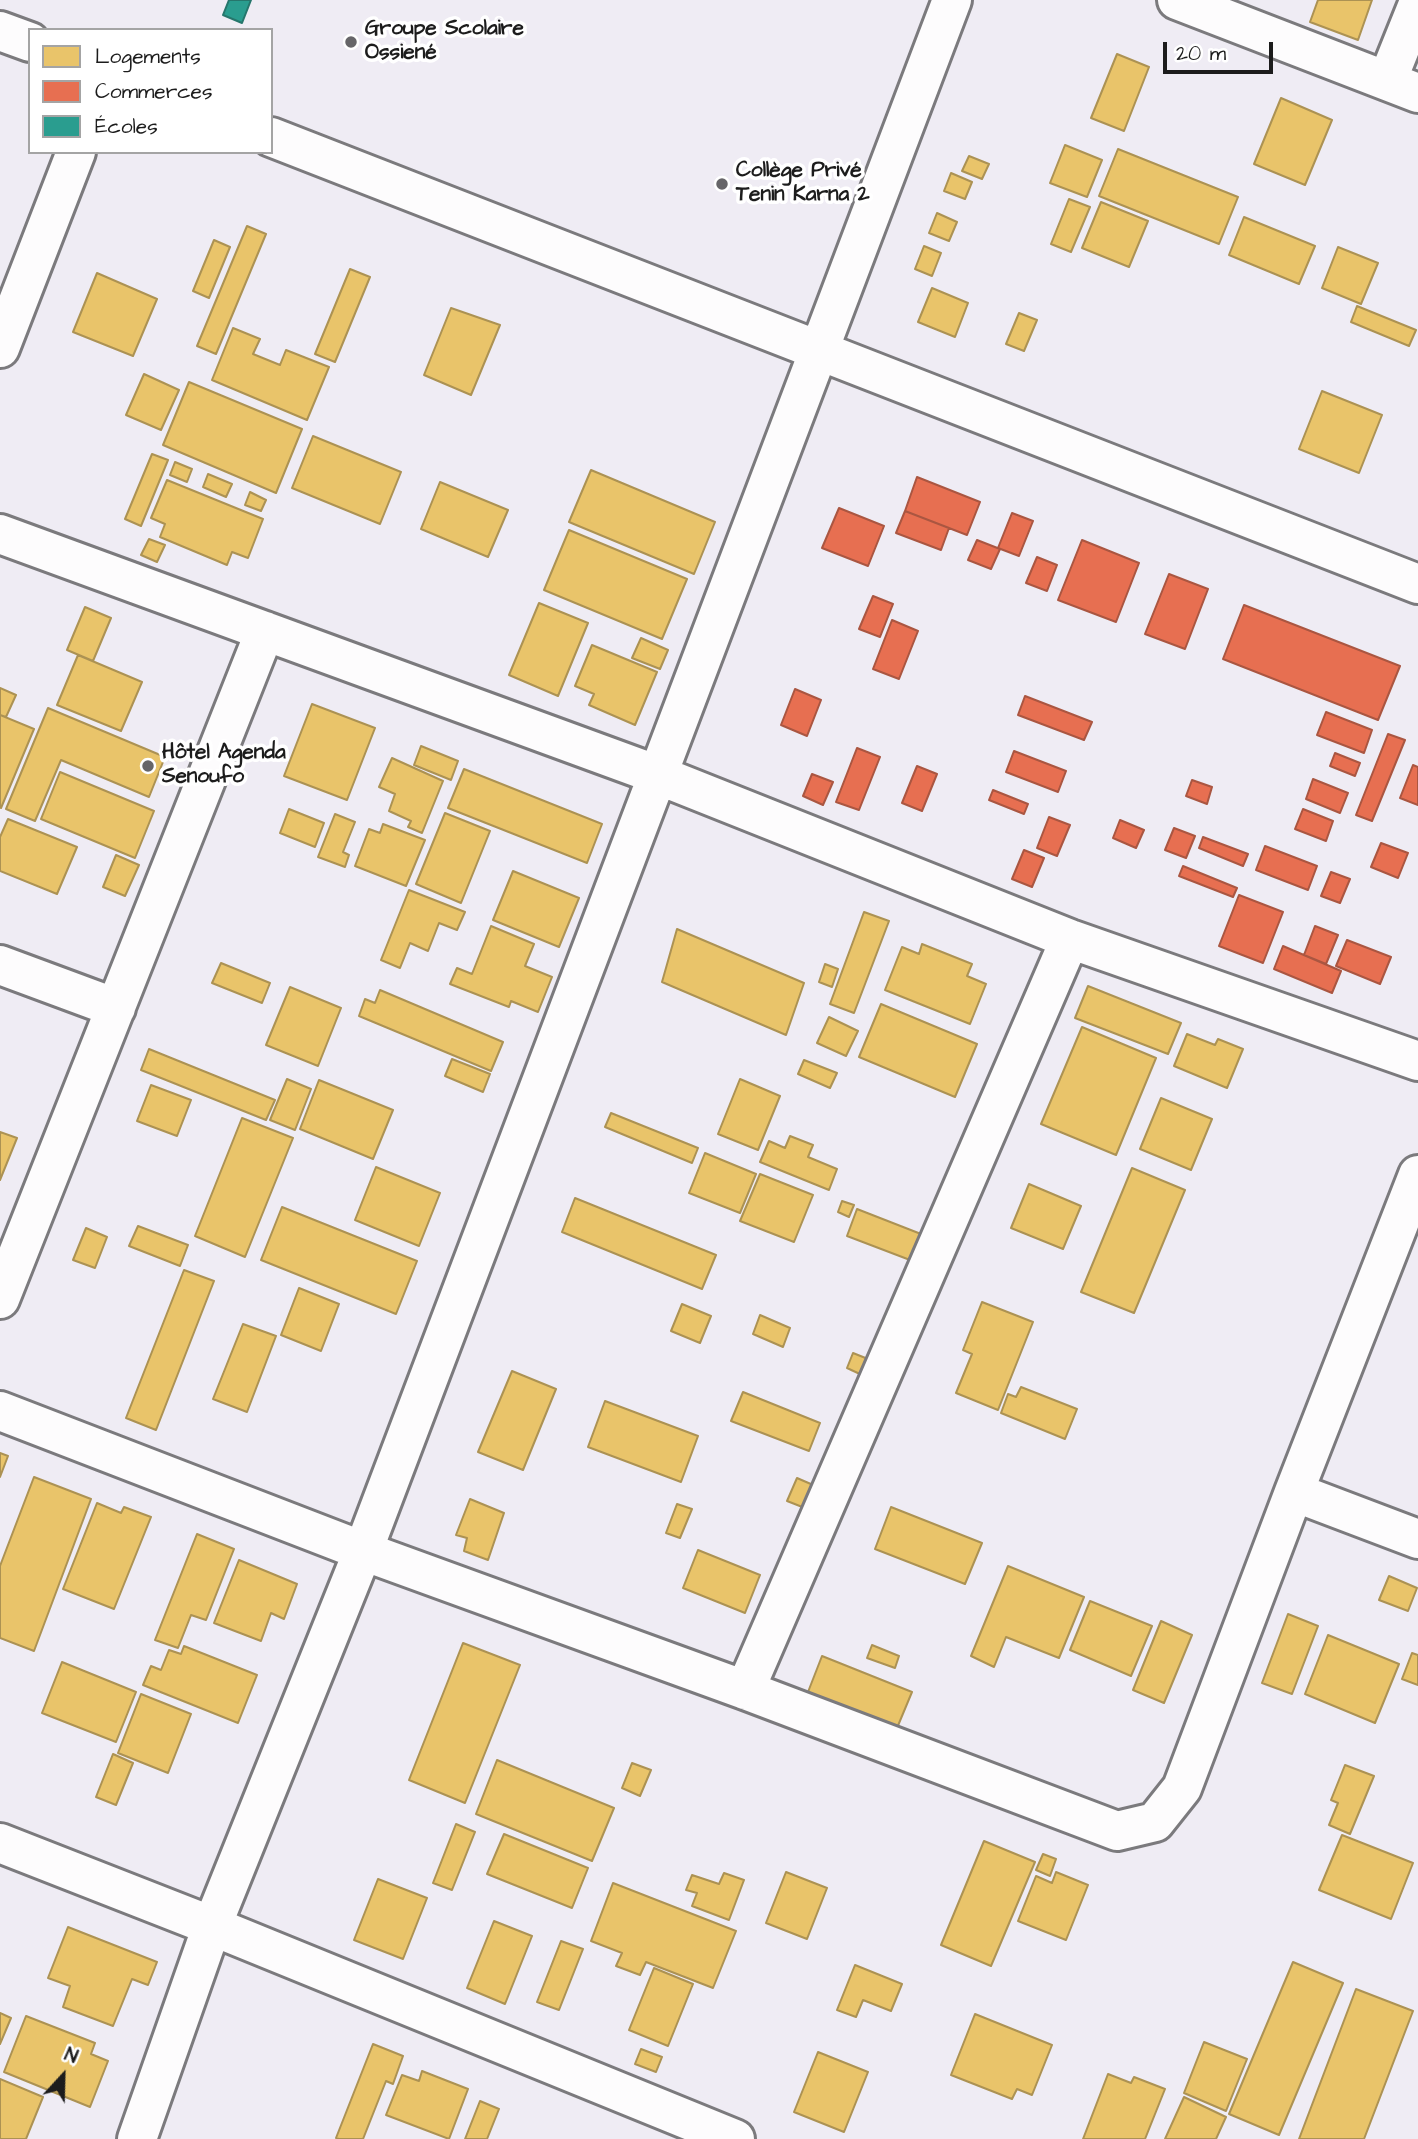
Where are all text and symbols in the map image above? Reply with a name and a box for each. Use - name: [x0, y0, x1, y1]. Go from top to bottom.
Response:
- place label: Groupe Scolaire Ossiené: [365, 17, 524, 67]
- legend: [28, 28, 273, 154]
- scale bar: [1166, 28, 1276, 72]
- marker: Groupe Scolaire Ossiené: [343, 34, 359, 50]
- text: 20 m: [1176, 39, 1226, 68]
- text: Logements: [95, 42, 201, 71]
- text: Commerces: [95, 77, 213, 106]
- text: Écoles: [95, 112, 158, 141]
- place label: Collège Privé Tenin Karna 2: [736, 159, 870, 209]
- marker: Collège Privé Tenin Karna 2: [714, 176, 730, 192]
- place label: Hôtel Agenda Senoufo: [162, 741, 286, 791]
- marker: Hôtel Agenda Senoufo: [140, 758, 156, 774]
- north arrow: [28, 2041, 98, 2111]
- text: N: [60, 2041, 82, 2071]

